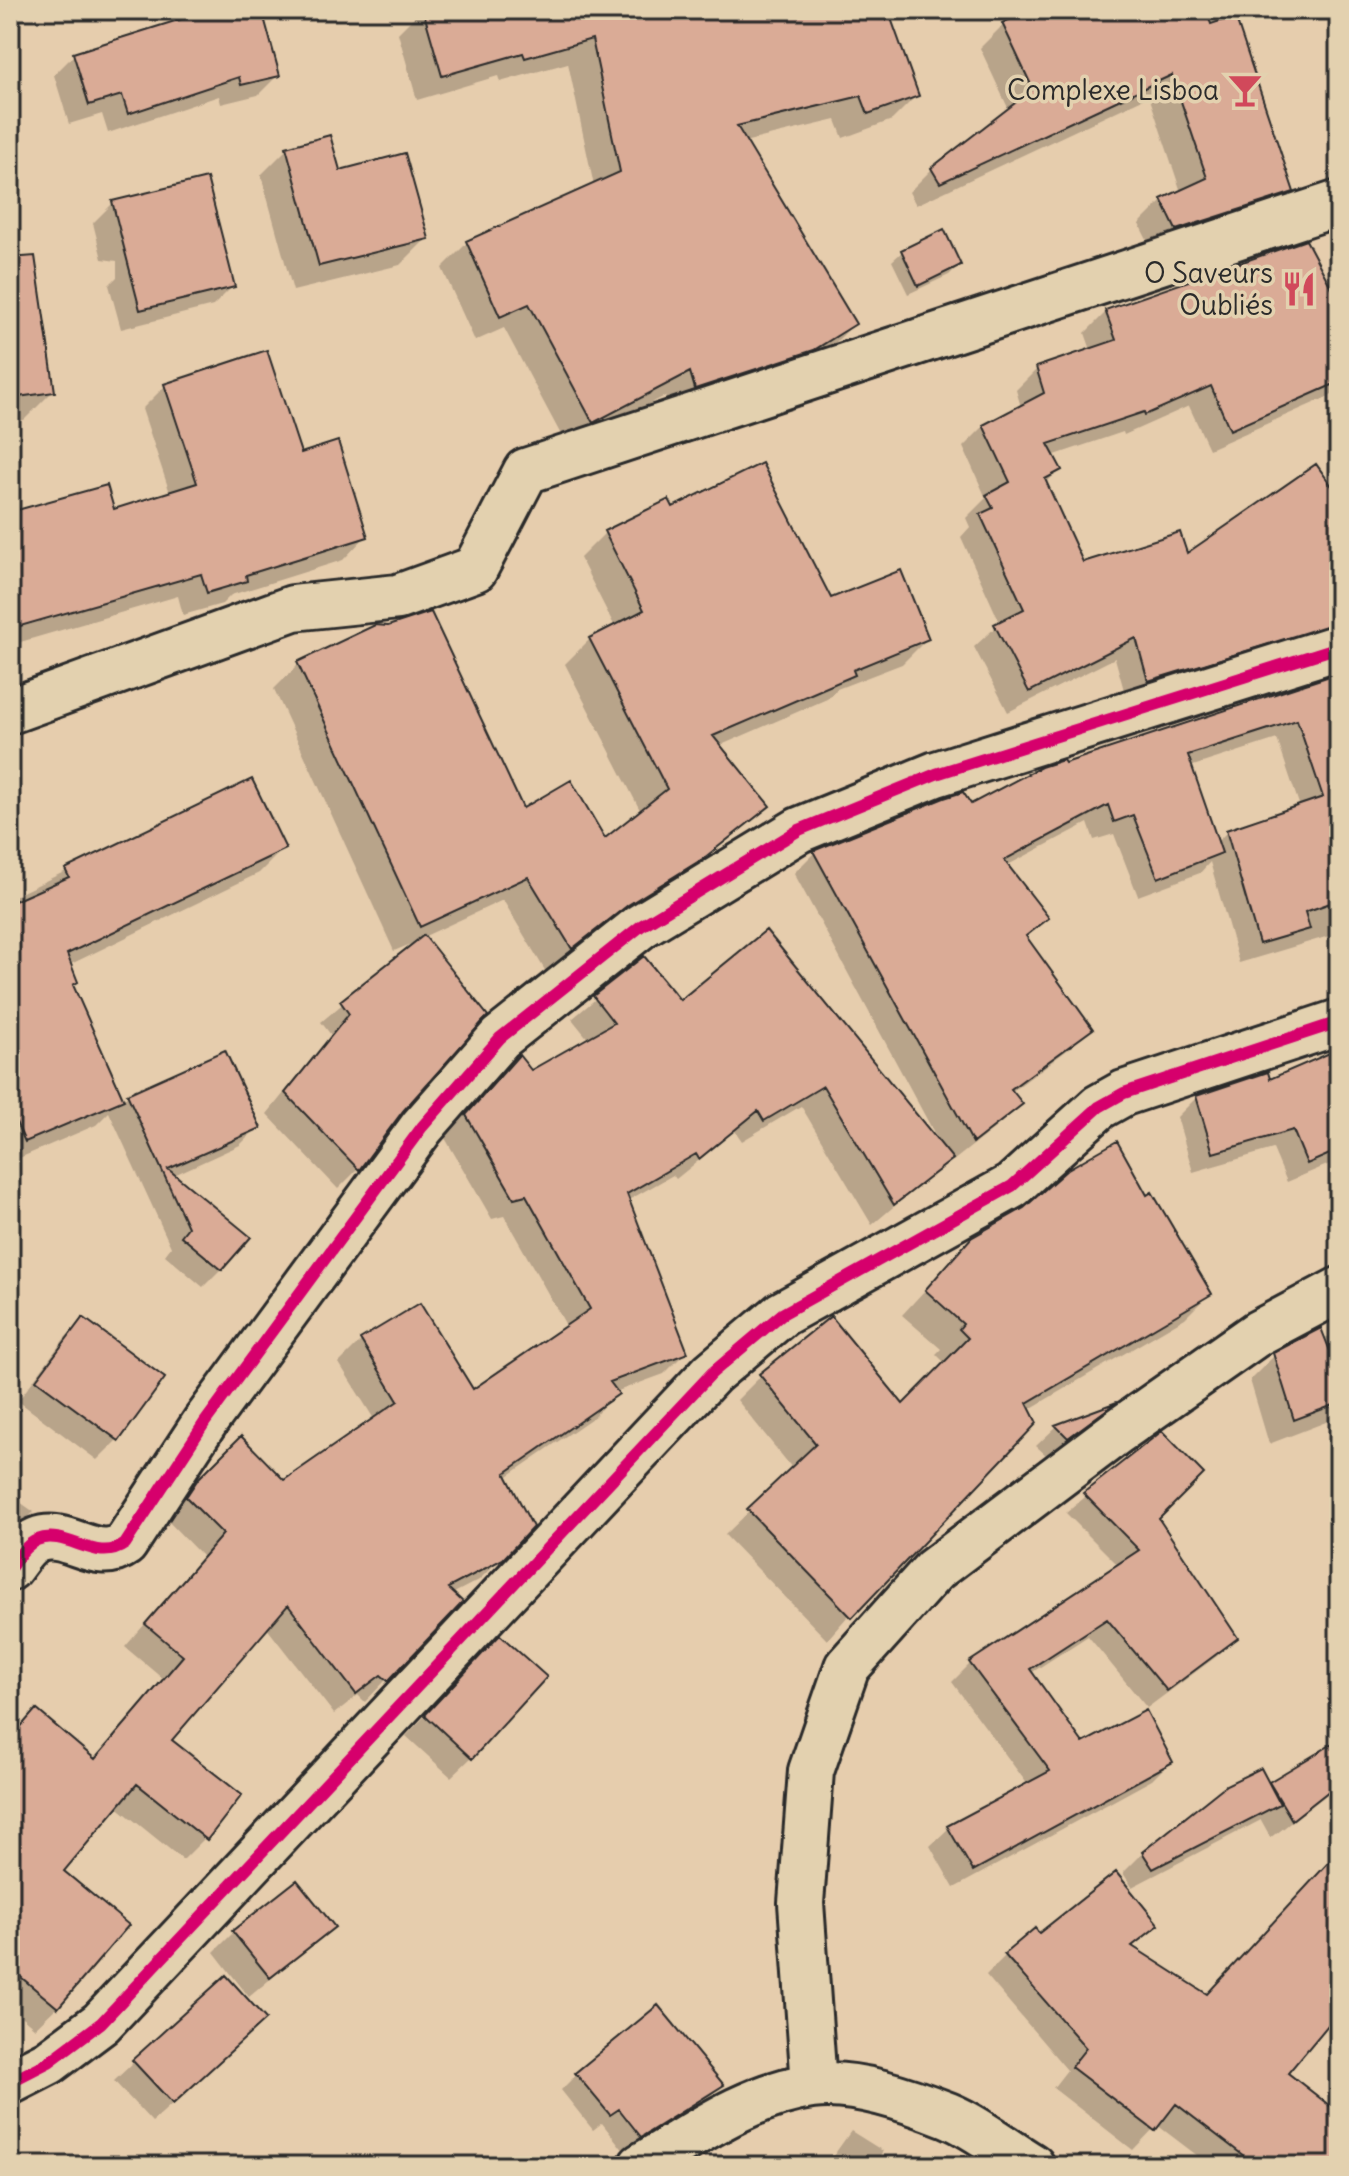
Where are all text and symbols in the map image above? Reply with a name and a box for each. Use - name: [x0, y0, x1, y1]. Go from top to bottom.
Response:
- bar icon: Complexe Lisboa: [1226, 71, 1264, 109]
- place label: Complexe Lisboa: [1007, 72, 1219, 108]
- place label: O Saveurs Oubliés: [1144, 255, 1273, 323]
- restaurant icon: O Saveurs Oubliés: [1280, 270, 1318, 308]

